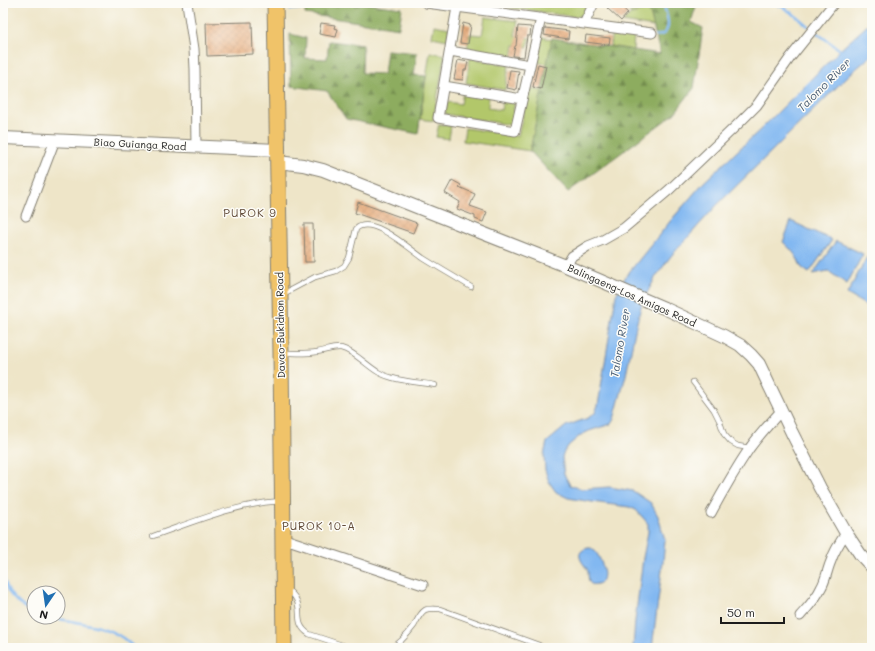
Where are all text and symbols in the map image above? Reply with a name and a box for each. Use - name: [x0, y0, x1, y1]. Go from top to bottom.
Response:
- water label: Talomo River: [794, 54, 854, 115]
- street label: Biao Guianga Road: [93, 135, 187, 153]
- district label: PUROK 9: [223, 205, 277, 220]
- street label: Balingaeng-Los Amigos Road: [566, 260, 698, 330]
- street label: Davao-Bukidnon Road: [272, 272, 288, 378]
- water label: Talomo River: [606, 307, 633, 379]
- district label: PUROK 10-A: [282, 518, 356, 533]
- north arrow: [26, 585, 66, 625]
- scale bar: [721, 599, 784, 625]
- text: 50 m: [727, 604, 755, 620]
- text: N: [38, 607, 49, 623]

